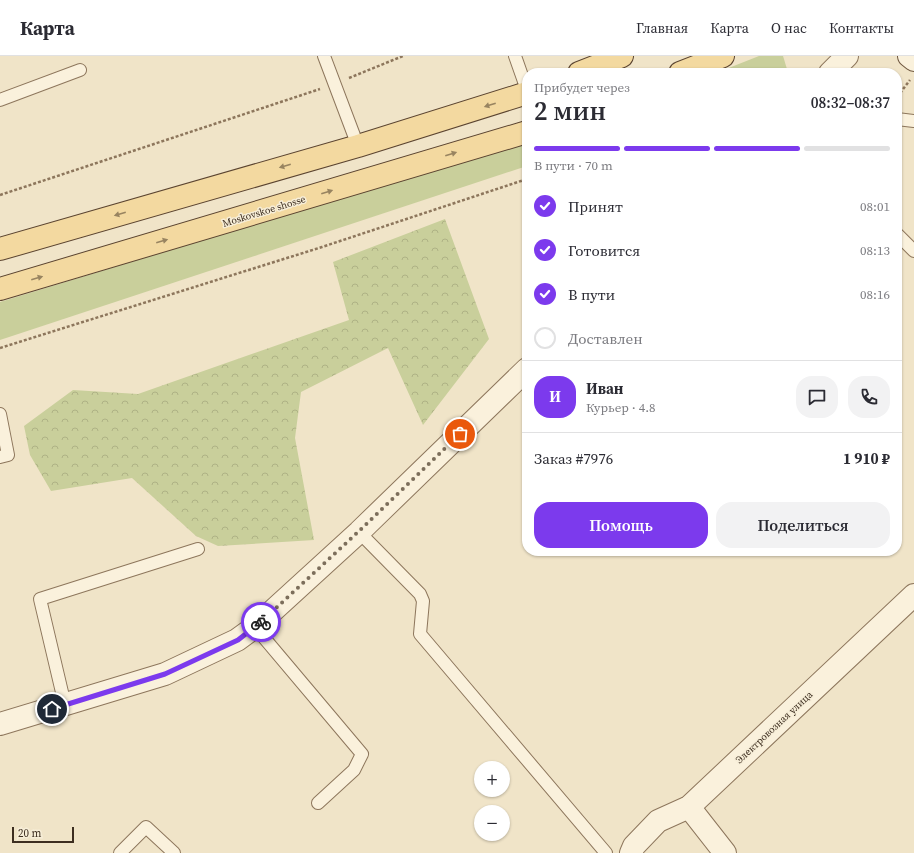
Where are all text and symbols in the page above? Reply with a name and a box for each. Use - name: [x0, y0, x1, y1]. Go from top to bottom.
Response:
- text: Карта: [20, 15, 75, 41]
- text: Главная: [636, 18, 688, 38]
- text: Карта: [710, 18, 749, 38]
- text: О нас: [771, 18, 807, 38]
- text: Контакты: [829, 18, 894, 38]
- text: Прибудет через: [534, 79, 630, 96]
- text: 08:32–08:37: [811, 92, 890, 113]
- text: 2 мин: [534, 93, 606, 129]
- one-way arrow: [483, 102, 495, 108]
- one-way arrow: [446, 151, 458, 157]
- text: В пути · 70 m: [534, 157, 613, 174]
- one-way arrow: [279, 163, 291, 169]
- one-way arrow: [321, 189, 333, 195]
- street label: Moskovskoe shosse: [221, 192, 307, 230]
- icon: check: [534, 195, 556, 217]
- text: Принят: [568, 196, 623, 217]
- text: 08:01: [860, 198, 890, 215]
- one-way arrow: [113, 211, 125, 217]
- one-way arrow: [156, 238, 168, 244]
- icon: check: [534, 239, 556, 261]
- text: Готовится: [568, 240, 640, 261]
- text: 08:13: [860, 242, 890, 259]
- one-way arrow: [31, 274, 44, 280]
- icon: check: [534, 283, 556, 305]
- text: В пути: [568, 284, 615, 305]
- text: 08:16: [860, 286, 890, 303]
- text: Доставлен: [568, 328, 643, 349]
- button: chat: [796, 376, 838, 418]
- button: phone: [848, 376, 890, 418]
- text: Иван: [586, 378, 624, 399]
- text: И: [549, 386, 561, 407]
- text: Курьер · 4.8: [586, 399, 656, 416]
- pin: [443, 417, 477, 451]
- icon: bag: [449, 423, 471, 445]
- text: Заказ #7976: [534, 448, 613, 469]
- text: 1 910 ₽: [843, 448, 890, 469]
- button: Помощь: [534, 502, 708, 548]
- button: Поделиться: [716, 502, 890, 548]
- courier: [241, 602, 281, 642]
- icon: bike: [250, 611, 272, 633]
- street label: Электровозная улица: [733, 687, 816, 766]
- pin: [35, 692, 69, 726]
- icon: home: [41, 698, 63, 720]
- map controls: [474, 761, 510, 841]
- button: +: [474, 761, 510, 797]
- button: −: [474, 805, 510, 841]
- scale bar: [12, 825, 74, 844]
- text: 20 m: [18, 826, 41, 841]

